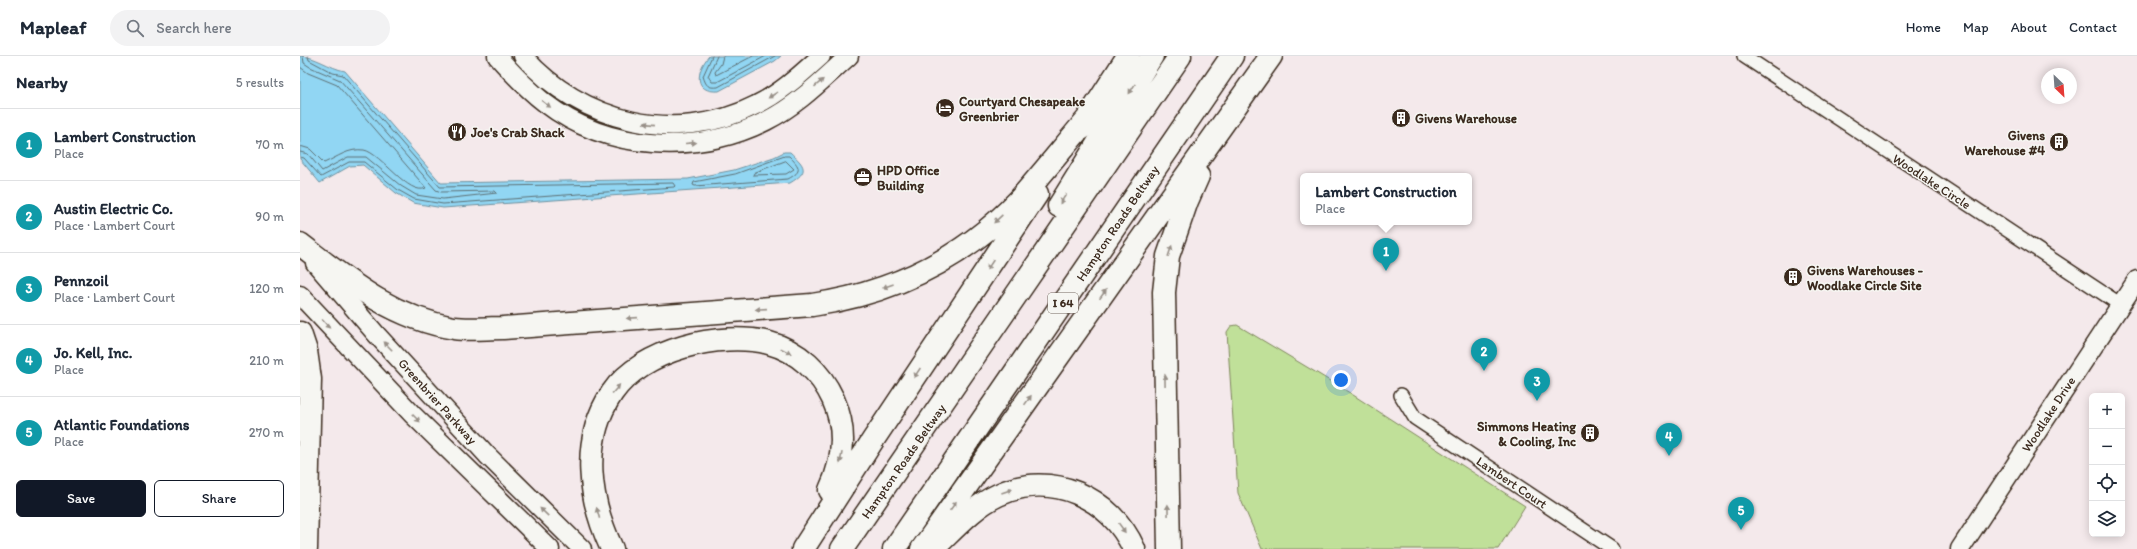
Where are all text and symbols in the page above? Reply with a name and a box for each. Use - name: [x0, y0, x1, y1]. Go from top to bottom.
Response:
- search box: [110, 10, 390, 46]
- text: Mapleaf: [20, 16, 86, 39]
- icon: search: [124, 17, 146, 39]
- text: Search here: [156, 19, 232, 37]
- text: Home: [1906, 19, 1941, 36]
- text: Map: [1963, 19, 1989, 36]
- text: About: [2011, 19, 2047, 36]
- text: Contact: [2069, 19, 2117, 36]
- north arrow: [2041, 68, 2077, 104]
- text: Nearby: [16, 72, 68, 92]
- text: 5 results: [236, 75, 284, 90]
- one-way arrow: [813, 79, 824, 88]
- one-way arrow: [1128, 84, 1136, 94]
- one-way arrow: [768, 91, 778, 99]
- place label: Courtyard Chesapeake Greenbrier: [959, 94, 1085, 124]
- hotel icon: Courtyard Chesapeake Greenbrier: [934, 97, 956, 119]
- one-way arrow: [541, 100, 552, 108]
- building icon: Givens Warehouse: [1390, 107, 1412, 129]
- place label: Givens Warehouse: [1415, 111, 1517, 126]
- restaurant icon: Joe's Crab Shack: [446, 121, 468, 143]
- one-way arrow: [643, 121, 655, 127]
- place label: Joe's Crab Shack: [470, 125, 565, 140]
- text: Lambert Construction: [54, 128, 196, 146]
- place label: Givens Warehouse #4: [1965, 128, 2045, 158]
- building icon: Givens Warehouse #4: [2048, 131, 2070, 153]
- text: 1: [26, 137, 32, 152]
- text: 70 m: [256, 137, 284, 152]
- one-way arrow: [685, 140, 697, 146]
- text: Place: [54, 146, 84, 161]
- street label: Woodlake Circle: [1890, 151, 1974, 212]
- place label: HPD Office Building: [877, 163, 939, 194]
- street label: Hampton Roads Beltway: [1073, 163, 1162, 284]
- office icon: HPD Office Building: [852, 166, 874, 188]
- popup: [1300, 173, 1472, 225]
- text: Lambert Construction: [1315, 183, 1457, 201]
- one-way arrow: [1059, 194, 1067, 205]
- text: Austin Electric Co.: [54, 200, 173, 218]
- text: Place: [1315, 201, 1345, 216]
- text: 2: [26, 209, 32, 224]
- text: 90 m: [255, 209, 284, 224]
- one-way arrow: [994, 214, 1003, 223]
- text: Place · Lambert Court: [54, 218, 175, 233]
- pin: 1: [1373, 238, 1399, 271]
- one-way arrow: [1168, 244, 1174, 256]
- one-way arrow: [986, 260, 994, 270]
- place label: Givens Warehouses - Woodlake Circle Site: [1807, 263, 1924, 293]
- building icon: Givens Warehouses - Woodlake Circle Site: [1782, 266, 1804, 288]
- text: Pennzoil: [54, 272, 108, 290]
- text: 3: [25, 281, 33, 296]
- text: 120 m: [249, 281, 284, 296]
- one-way arrow: [882, 284, 894, 290]
- one-way arrow: [1099, 288, 1107, 299]
- text: Place · Lambert Court: [54, 290, 175, 305]
- road number: I 64: [1048, 293, 1078, 313]
- one-way arrow: [755, 305, 767, 312]
- one-way arrow: [626, 315, 638, 322]
- one-way arrow: [321, 319, 331, 329]
- pin: 2: [1471, 338, 1497, 371]
- one-way arrow: [383, 341, 392, 351]
- text: Jo. Kell, Inc.: [54, 344, 133, 362]
- one-way arrow: [780, 348, 792, 354]
- text: 4: [25, 353, 33, 368]
- text: 210 m: [249, 353, 284, 368]
- street label: Greenbrier Parkway: [395, 355, 480, 447]
- text: Place: [54, 362, 84, 377]
- one-way arrow: [914, 367, 921, 379]
- pin: 3: [1524, 368, 1550, 401]
- your location: [1331, 370, 1351, 390]
- one-way arrow: [1162, 373, 1168, 386]
- street label: Woodlake Drive: [2019, 374, 2078, 455]
- one-way arrow: [611, 384, 620, 394]
- map controls: [2089, 393, 2125, 537]
- button: +: [2089, 393, 2125, 429]
- one-way arrow: [1024, 394, 1032, 405]
- street label: Hampton Roads Beltway: [858, 401, 949, 521]
- one-way arrow: [411, 413, 421, 423]
- text: Atlantic Foundations: [54, 416, 190, 434]
- place label: Simmons Heating & Cooling, Inc: [1477, 419, 1576, 450]
- building icon: Simmons Heating & Cooling, Inc: [1579, 422, 1601, 444]
- pin: 4: [1656, 423, 1682, 456]
- text: 5: [26, 425, 32, 440]
- text: 270 m: [249, 425, 284, 440]
- button: −: [2089, 429, 2125, 465]
- text: Place: [54, 434, 84, 449]
- one-way arrow: [838, 452, 844, 464]
- street label: Lambert Court: [1473, 453, 1550, 512]
- button: locate: [2089, 465, 2125, 501]
- button: Save: [16, 480, 146, 517]
- button: Share: [154, 480, 284, 517]
- one-way arrow: [1001, 488, 1013, 494]
- pin: 5: [1728, 497, 1754, 530]
- one-way arrow: [948, 500, 957, 511]
- button: layers: [2089, 501, 2125, 537]
- one-way arrow: [1165, 503, 1171, 516]
- one-way arrow: [595, 506, 601, 518]
- one-way arrow: [539, 507, 549, 517]
- one-way arrow: [1118, 523, 1126, 533]

